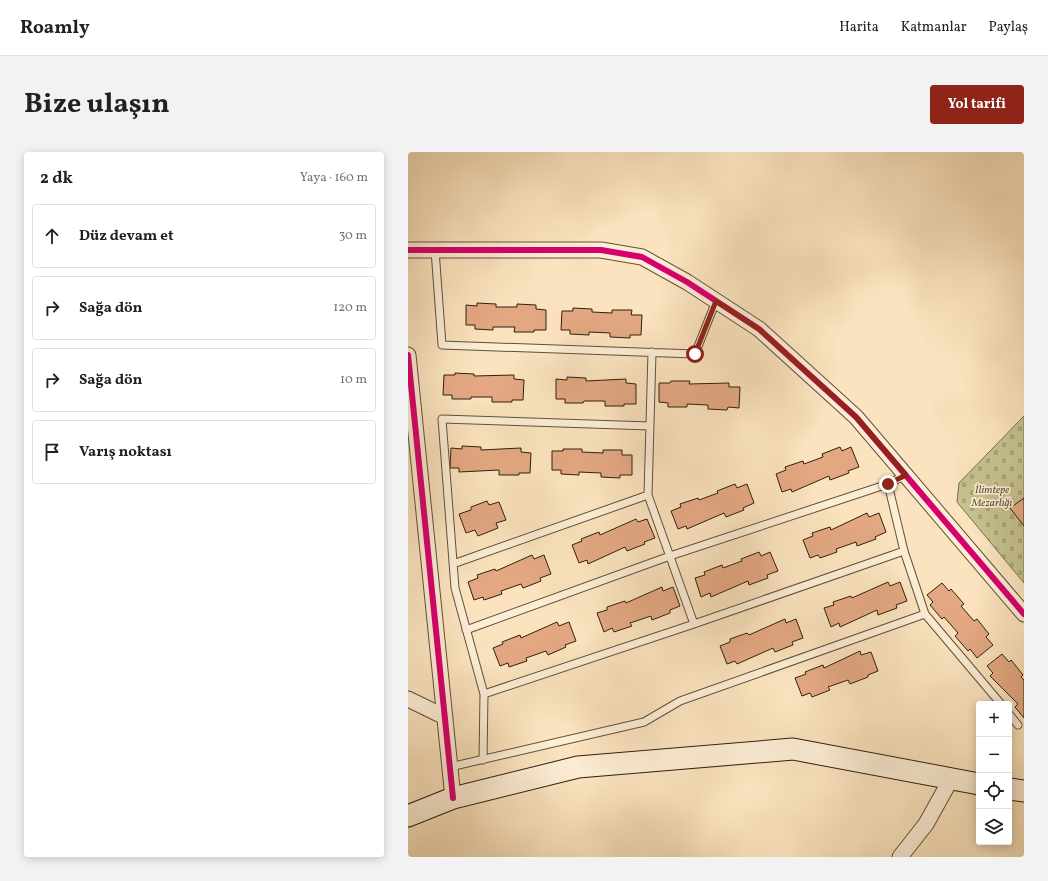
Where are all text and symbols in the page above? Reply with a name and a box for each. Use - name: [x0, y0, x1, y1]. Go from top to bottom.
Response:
- text: Roamly: [20, 15, 90, 41]
- text: Harita: [839, 18, 879, 37]
- text: Katmanlar: [901, 18, 967, 37]
- text: Paylaş: [989, 18, 1028, 37]
- text: Bize ulaşın: [24, 85, 170, 124]
- button: Yol tarifi: [930, 85, 1024, 124]
- text: 2 dk: [40, 167, 73, 190]
- text: Yaya · 160 m: [300, 169, 368, 187]
- icon: ahead: [41, 225, 63, 247]
- text: Düz devam et: [79, 226, 174, 247]
- text: 30 m: [339, 227, 367, 245]
- icon: right: [41, 297, 63, 319]
- text: Sağa dön: [79, 298, 143, 319]
- text: 120 m: [333, 299, 367, 317]
- route start: [686, 345, 704, 363]
- icon: right: [41, 369, 63, 391]
- text: Sağa dön: [79, 370, 143, 391]
- text: 10 m: [340, 371, 367, 389]
- icon: arrive: [41, 441, 63, 463]
- text: Varış noktası: [79, 442, 172, 463]
- route end: [879, 475, 897, 493]
- park label: İlimtepe Mezarlığı: [971, 483, 1012, 511]
- map controls: [976, 701, 1012, 845]
- button: +: [976, 701, 1012, 737]
- button: −: [976, 737, 1012, 773]
- button: locate: [976, 773, 1012, 809]
- button: layers: [976, 809, 1012, 845]

